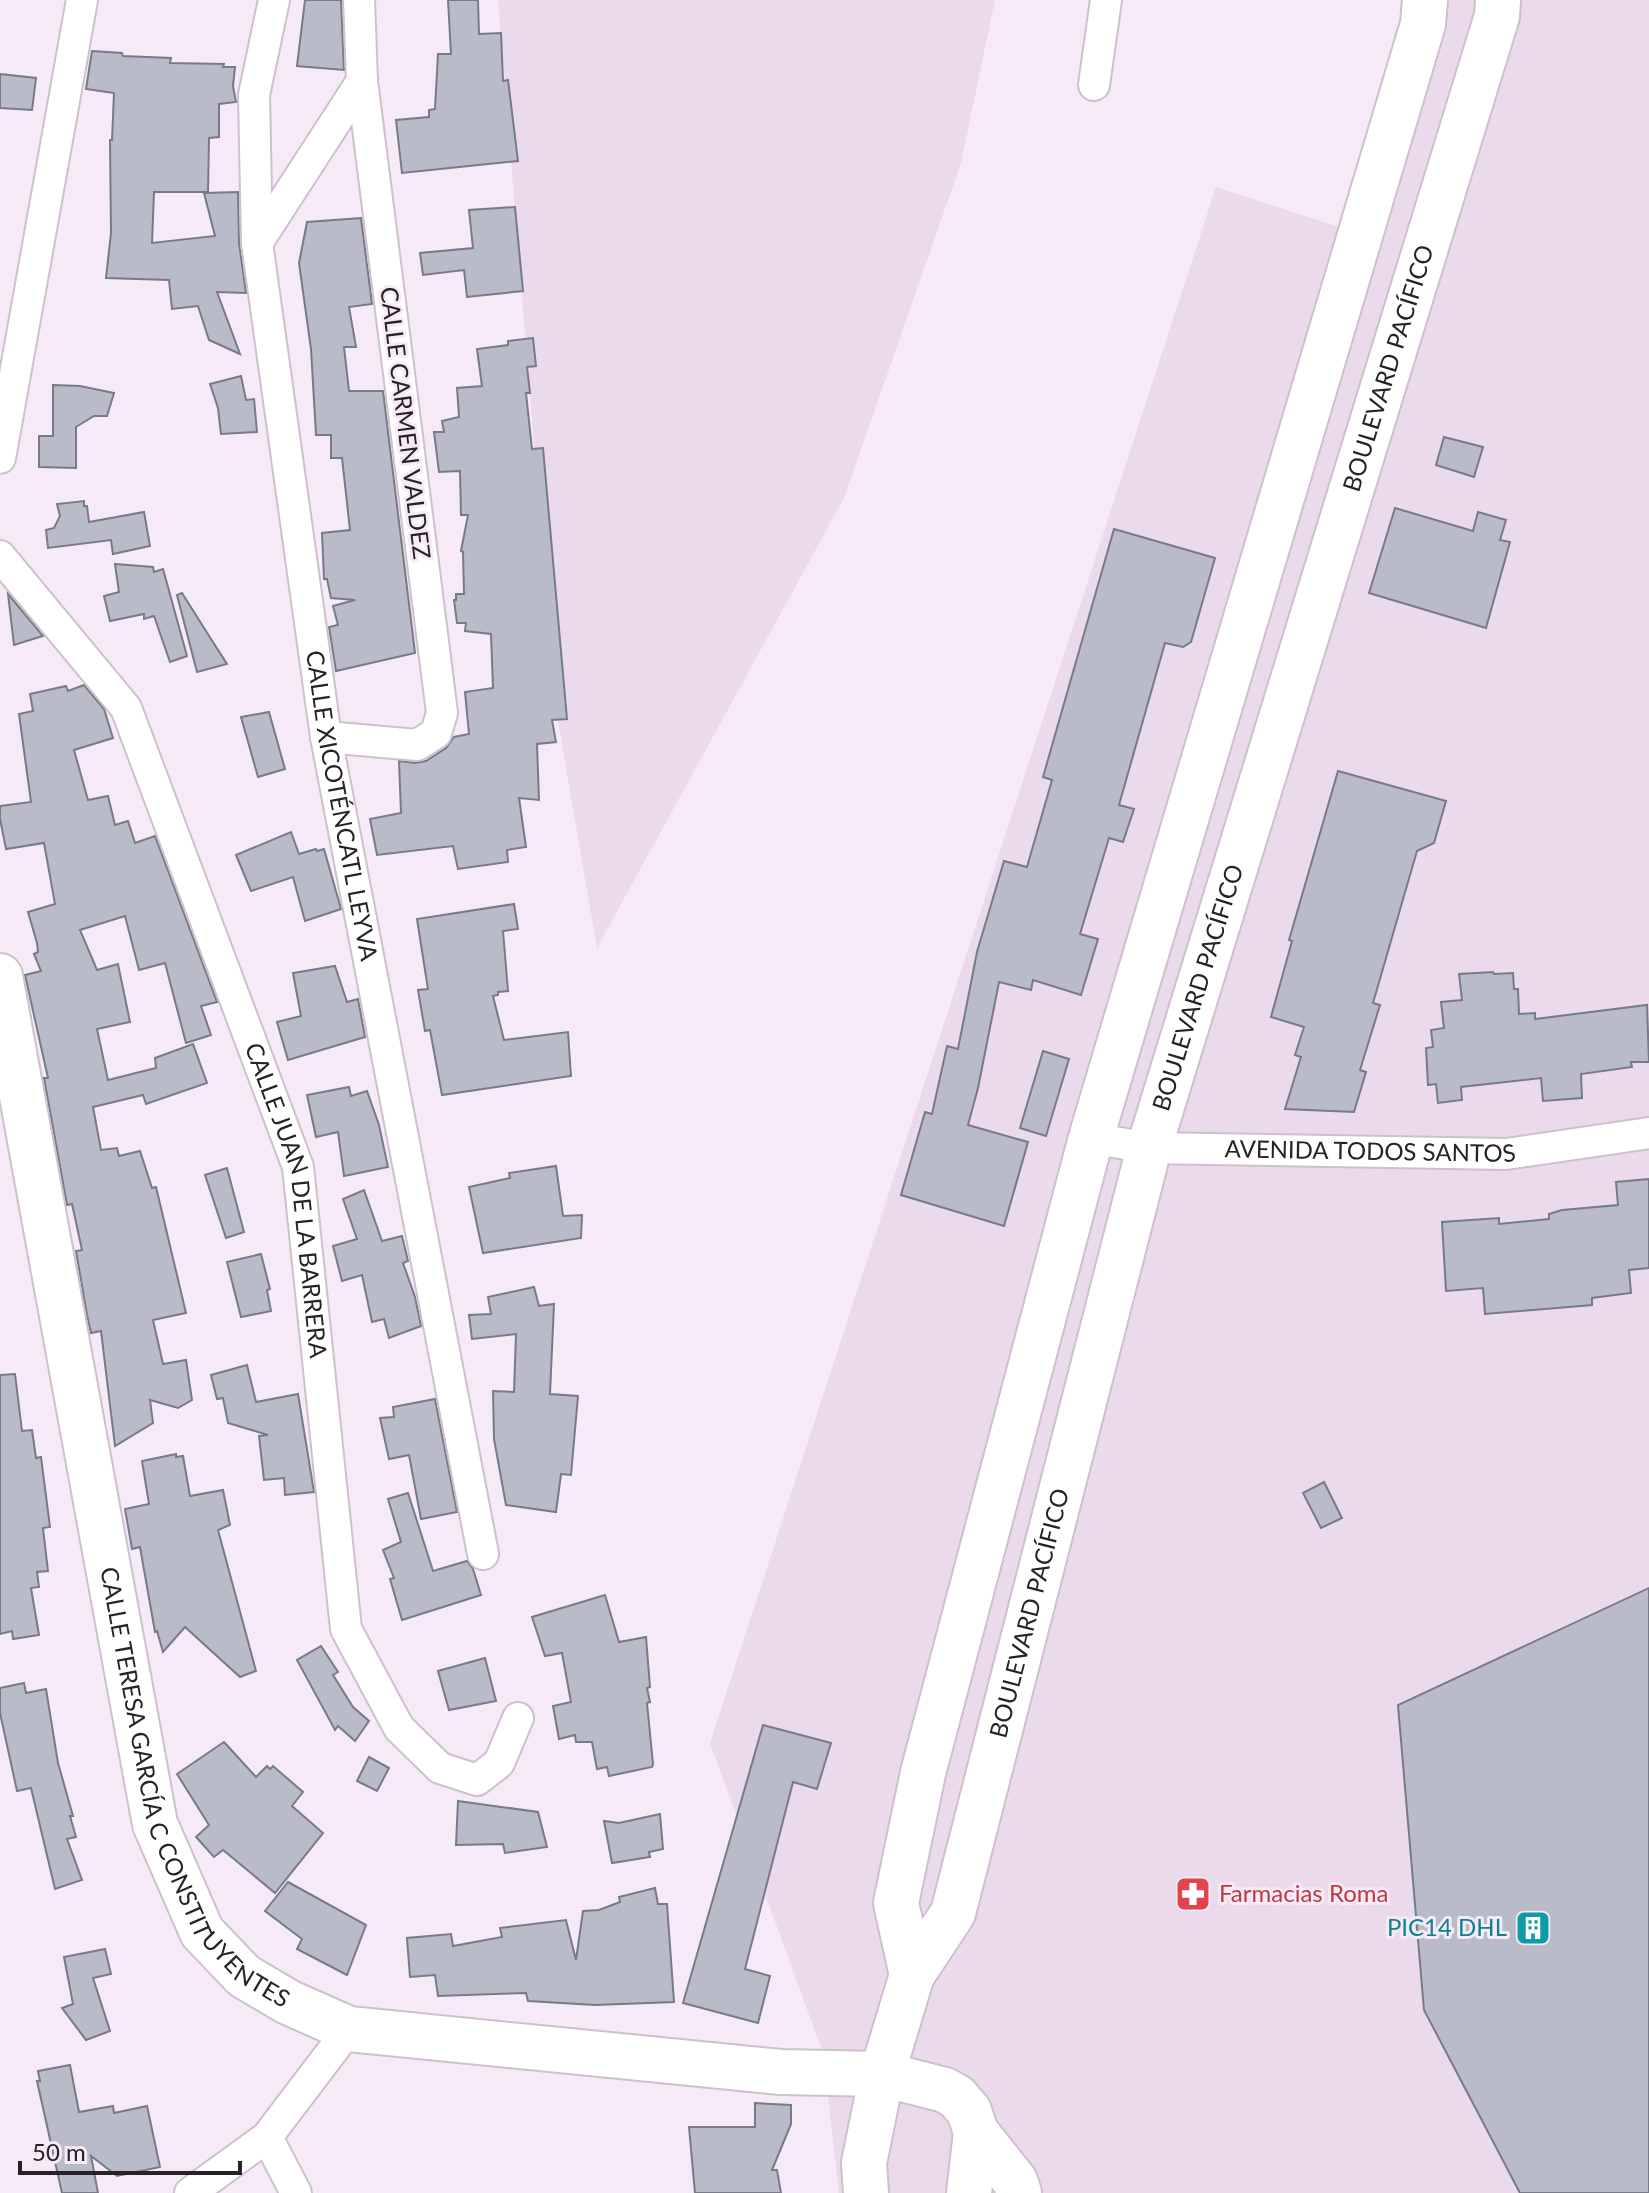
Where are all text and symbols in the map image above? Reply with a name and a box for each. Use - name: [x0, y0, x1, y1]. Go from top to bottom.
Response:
- street label: BOULEVARD PACÍFICO: [1336, 241, 1439, 495]
- street label: CALLE CARMEN VALDEZ: [375, 285, 438, 561]
- street label: CALLE XICOTÉNCATL LEYVA: [301, 648, 385, 964]
- street label: BOULEVARD PACÍFICO: [1145, 861, 1248, 1114]
- street label: CALLE JUAN DE LA BARRERA: [240, 1038, 334, 1360]
- street label: AVENIDA TODOS SANTOS: [1224, 1133, 1517, 1167]
- street label: BOULEVARD PACÍFICO: [982, 1485, 1074, 1741]
- street label: CALLE TERESA GARCÍA C CONSTITUYENTES: [95, 1564, 295, 2013]
- pharmacy icon: Farmacias Roma: [1174, 1875, 1212, 1913]
- place label: Farmacias Roma: [1219, 1878, 1388, 1907]
- building icon: PIC14 DHL: [1514, 1909, 1552, 1947]
- place label: PIC14 DHL: [1387, 1912, 1507, 1941]
- scale bar: [20, 2125, 240, 2175]
- text: 50 m: [32, 2137, 86, 2166]

